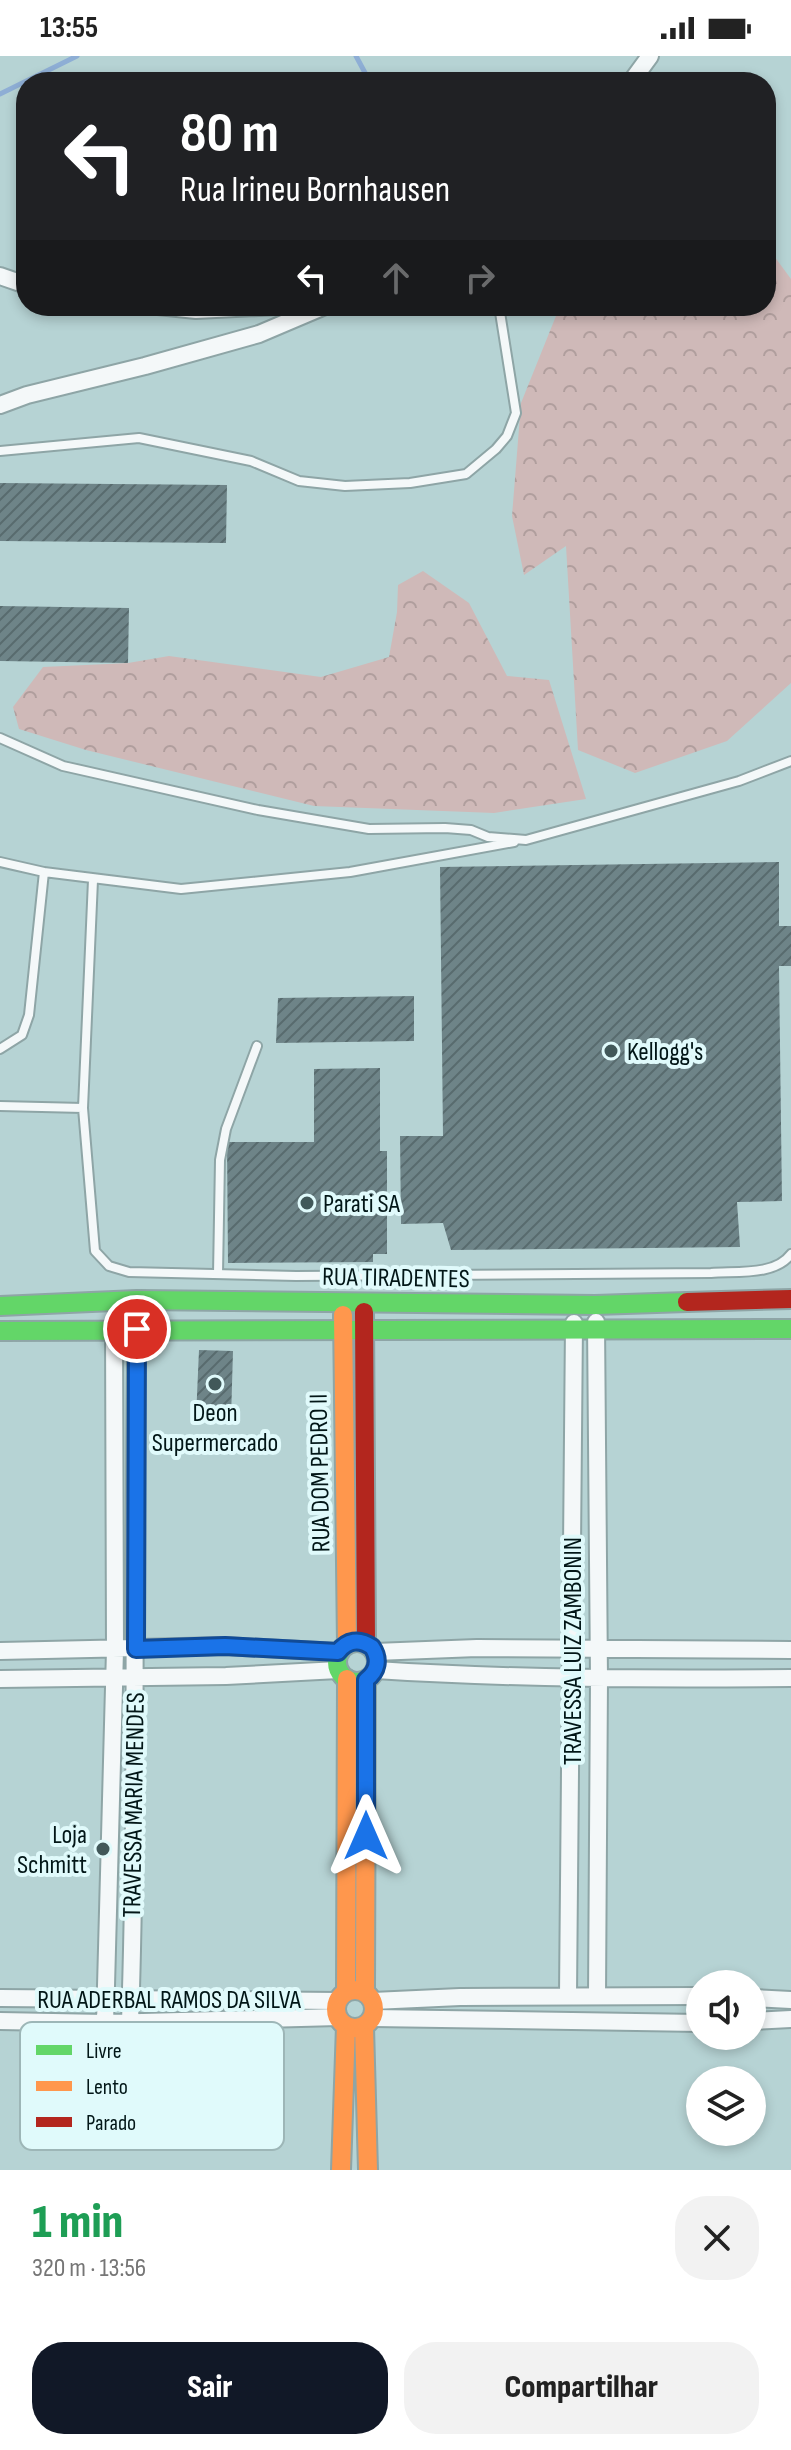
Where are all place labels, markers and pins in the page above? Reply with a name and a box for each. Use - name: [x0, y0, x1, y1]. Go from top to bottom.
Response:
- place label: Kellogg's: [627, 1037, 703, 1068]
- marker: Kellogg's: [602, 1042, 620, 1060]
- place label: Parati SA: [323, 1189, 401, 1220]
- marker: Parati SA: [298, 1194, 316, 1212]
- pin: [103, 1295, 171, 1363]
- marker: Deon Supermercado: [206, 1375, 224, 1393]
- place label: Deon Supermercado: [152, 1398, 278, 1459]
- place label: Loja Schmitt: [17, 1820, 87, 1881]
- marker: Loja Schmitt: [94, 1840, 112, 1858]

